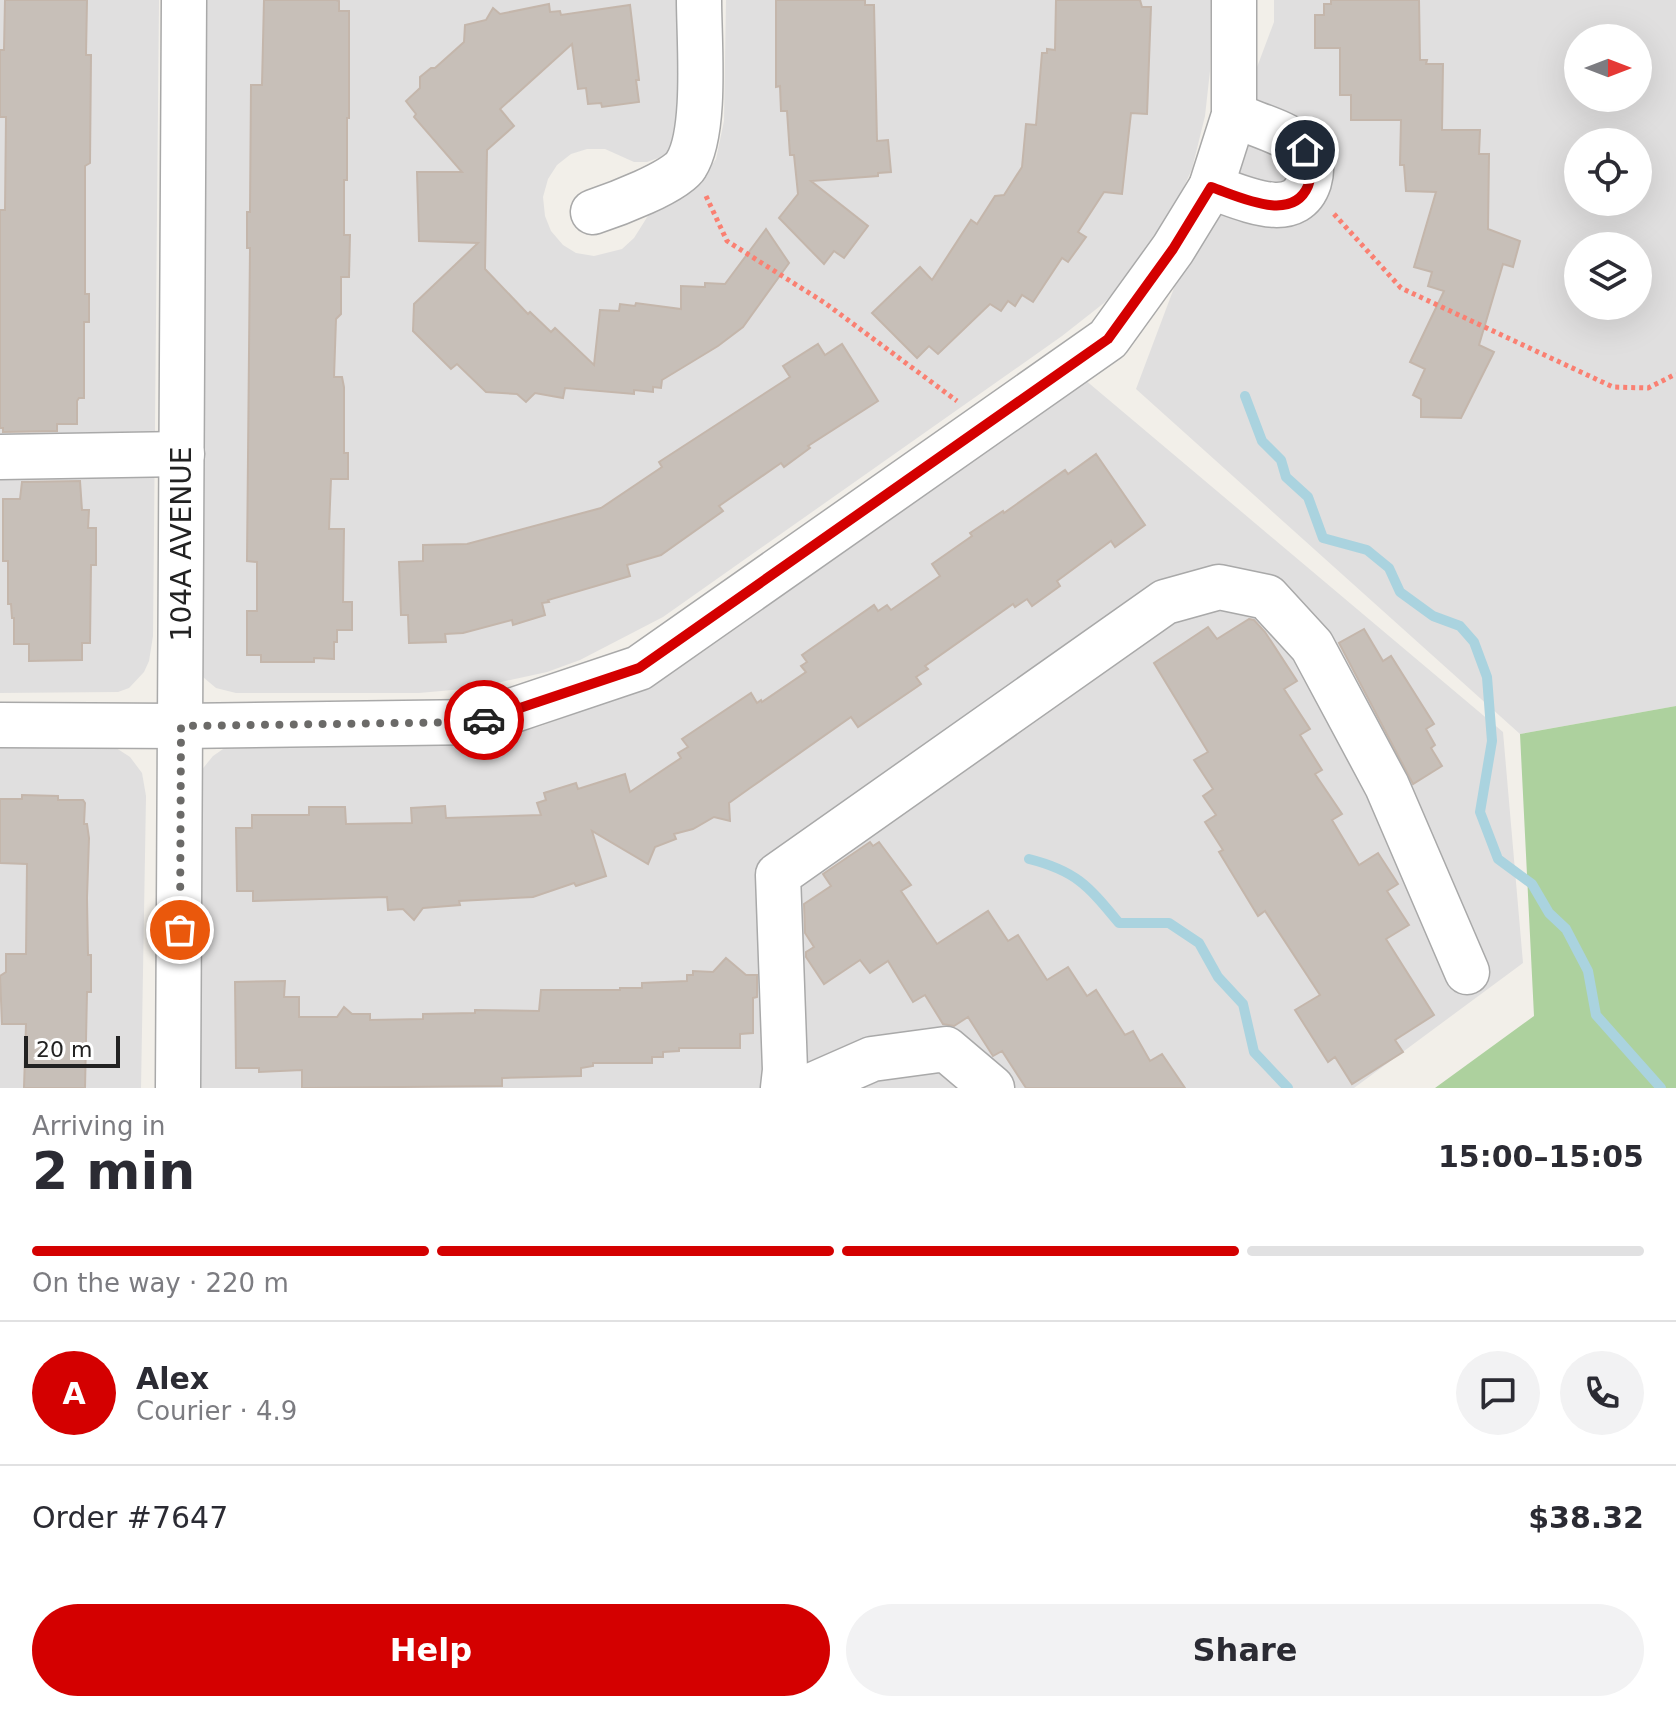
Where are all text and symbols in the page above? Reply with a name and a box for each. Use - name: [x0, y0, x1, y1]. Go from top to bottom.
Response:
- north arrow: [1564, 24, 1652, 112]
- map controls: [1564, 24, 1652, 320]
- pin: [1271, 116, 1339, 184]
- icon: home: [1283, 128, 1327, 172]
- button: locate: [1564, 128, 1652, 216]
- button: layers: [1564, 232, 1652, 320]
- street label: 104A AVENUE: [165, 447, 198, 641]
- courier: [444, 680, 524, 760]
- icon: car: [462, 698, 506, 742]
- pin: [146, 896, 214, 964]
- icon: bag: [158, 908, 202, 952]
- scale bar: [24, 1032, 120, 1068]
- text: 20 m: [36, 1037, 92, 1062]
- text: Arriving in: [32, 1111, 166, 1141]
- text: 15:00–15:05: [1438, 1139, 1644, 1174]
- text: 2 min: [32, 1141, 195, 1201]
- text: On the way · 220 m: [32, 1268, 289, 1298]
- button: chat: [1456, 1351, 1540, 1435]
- button: phone: [1560, 1351, 1644, 1435]
- text: Alex: [136, 1361, 209, 1396]
- text: A: [62, 1376, 86, 1411]
- text: Courier · 4.9: [136, 1396, 297, 1426]
- text: Order #7647: [32, 1500, 228, 1535]
- text: $38.32: [1528, 1500, 1644, 1535]
- button: Help: [32, 1604, 830, 1696]
- button: Share: [846, 1604, 1644, 1696]

